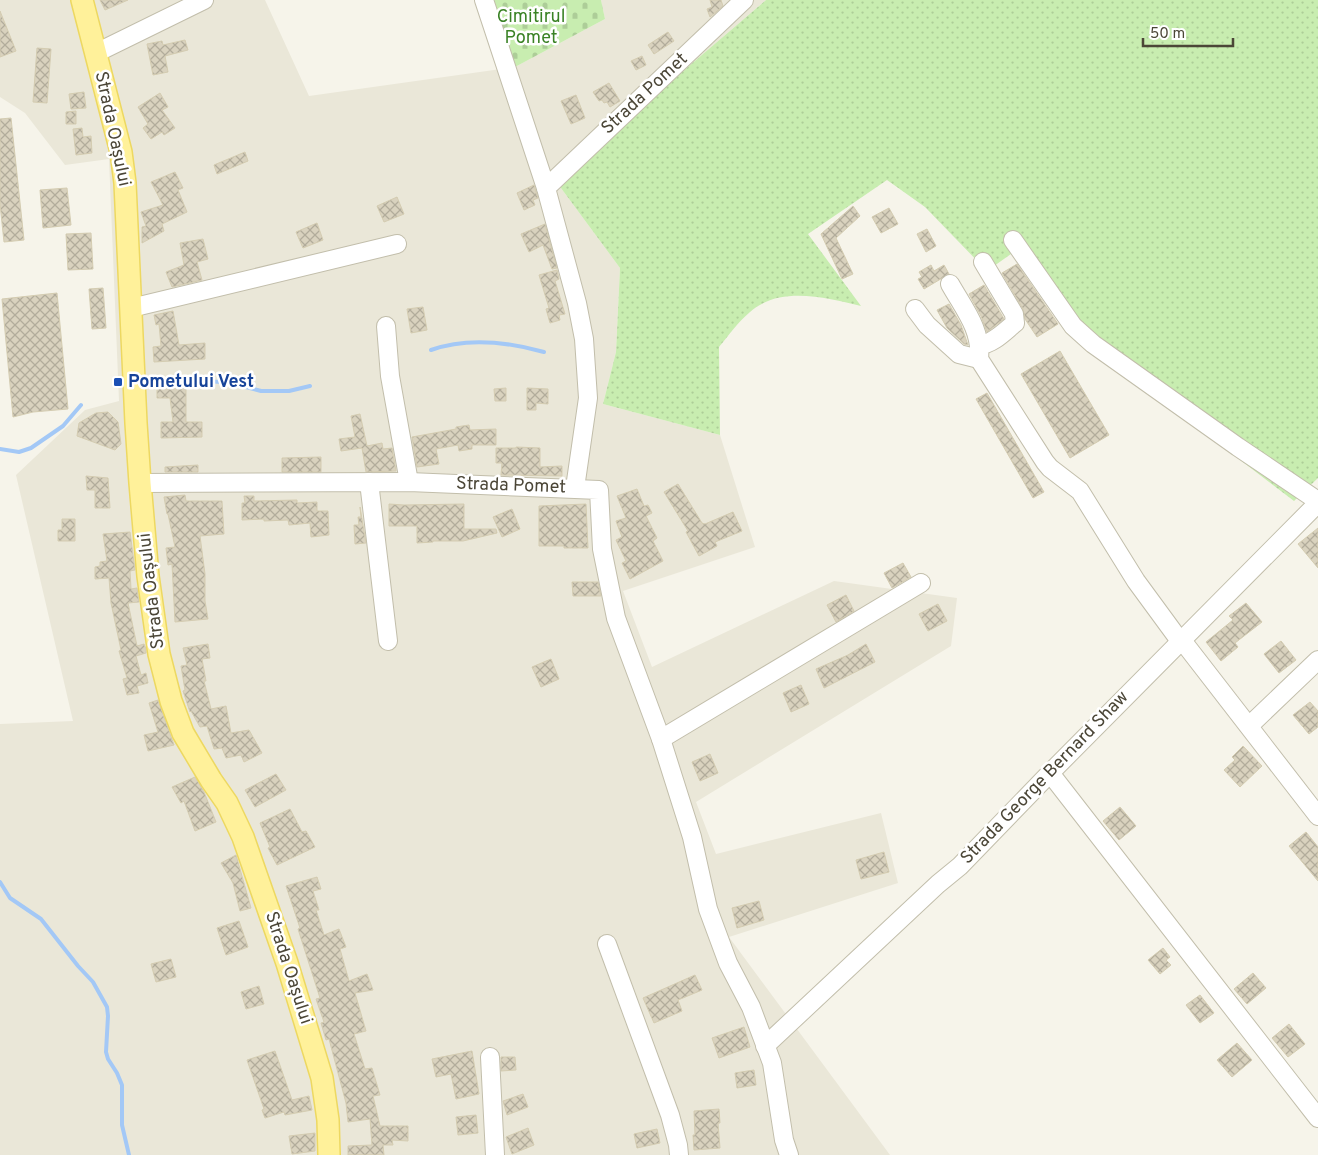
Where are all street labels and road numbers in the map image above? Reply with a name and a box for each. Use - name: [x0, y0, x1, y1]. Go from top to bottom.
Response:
- street label: Strada Pomet: [597, 48, 693, 140]
- street label: Strada Oașului: [89, 69, 135, 189]
- street label: Strada Pomet: [456, 473, 566, 499]
- street label: Strada Oașului: [133, 532, 171, 650]
- street label: Strada George Bernard Shaw: [956, 686, 1134, 870]
- street label: Strada Oașului: [259, 909, 317, 1027]

